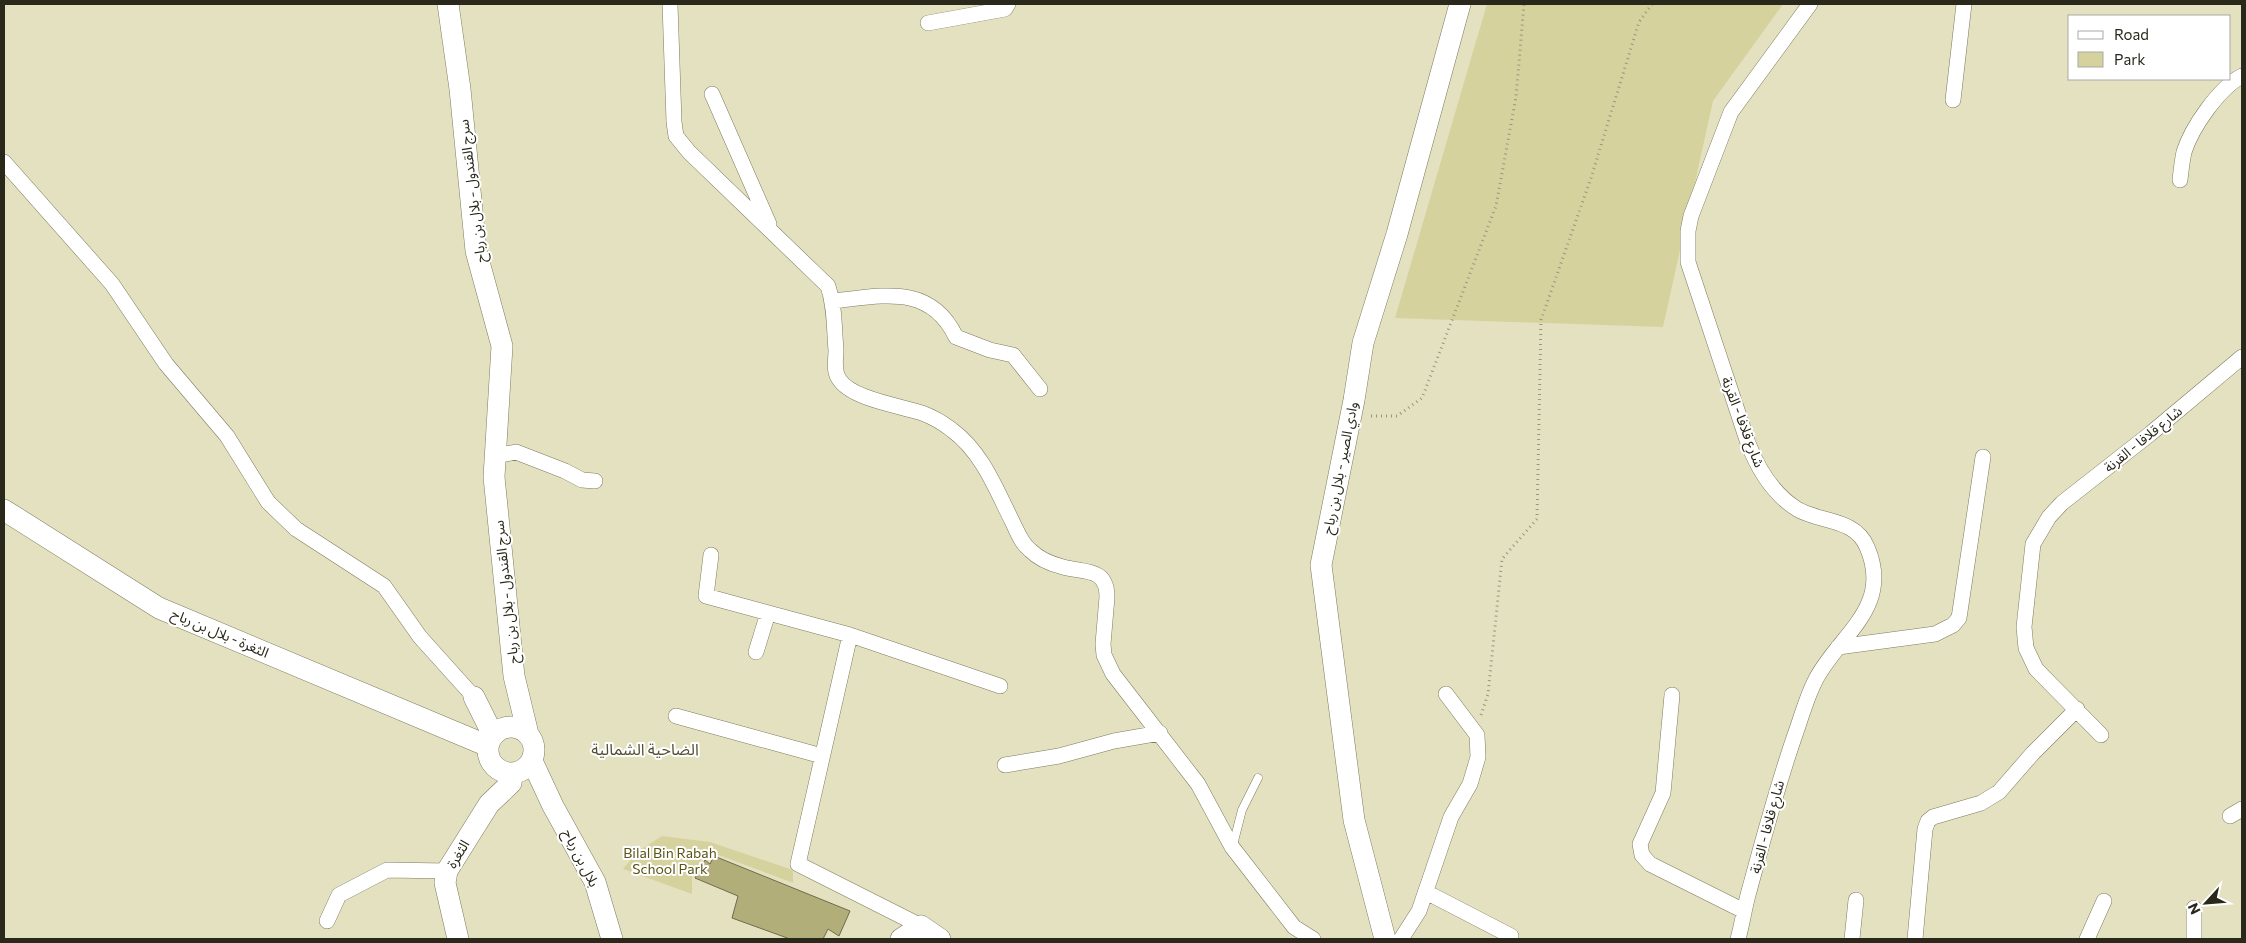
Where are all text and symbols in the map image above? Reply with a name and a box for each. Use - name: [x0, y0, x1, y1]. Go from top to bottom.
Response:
- legend: [2068, 15, 2231, 80]
- text: Road: [2114, 25, 2149, 43]
- text: Park: [2114, 50, 2145, 68]
- street label: سرج القندول - بلال بن رباح: [454, 118, 492, 264]
- street label: شارع قلافا - القرنة: [1716, 374, 1769, 471]
- street label: وادي الصير - بلال بن رباح: [1318, 400, 1364, 536]
- street label: شارع قلافا - القرنة: [2100, 402, 2187, 478]
- street label: سرج القندول - بلال بن رباح: [490, 519, 524, 665]
- street label: الثغرة - بلال بن رباح: [168, 604, 271, 663]
- district label: الضاحية الشمالية: [591, 739, 699, 758]
- street label: شارع قلافا - القرنة: [1746, 778, 1790, 876]
- street label: بلال بن رباح: [557, 826, 603, 891]
- street label: الثغرة: [443, 836, 473, 872]
- park label: Bilal Bin Rabah School Park: [623, 844, 717, 877]
- north arrow: [2181, 878, 2231, 928]
- text: N: [2184, 900, 2204, 917]

